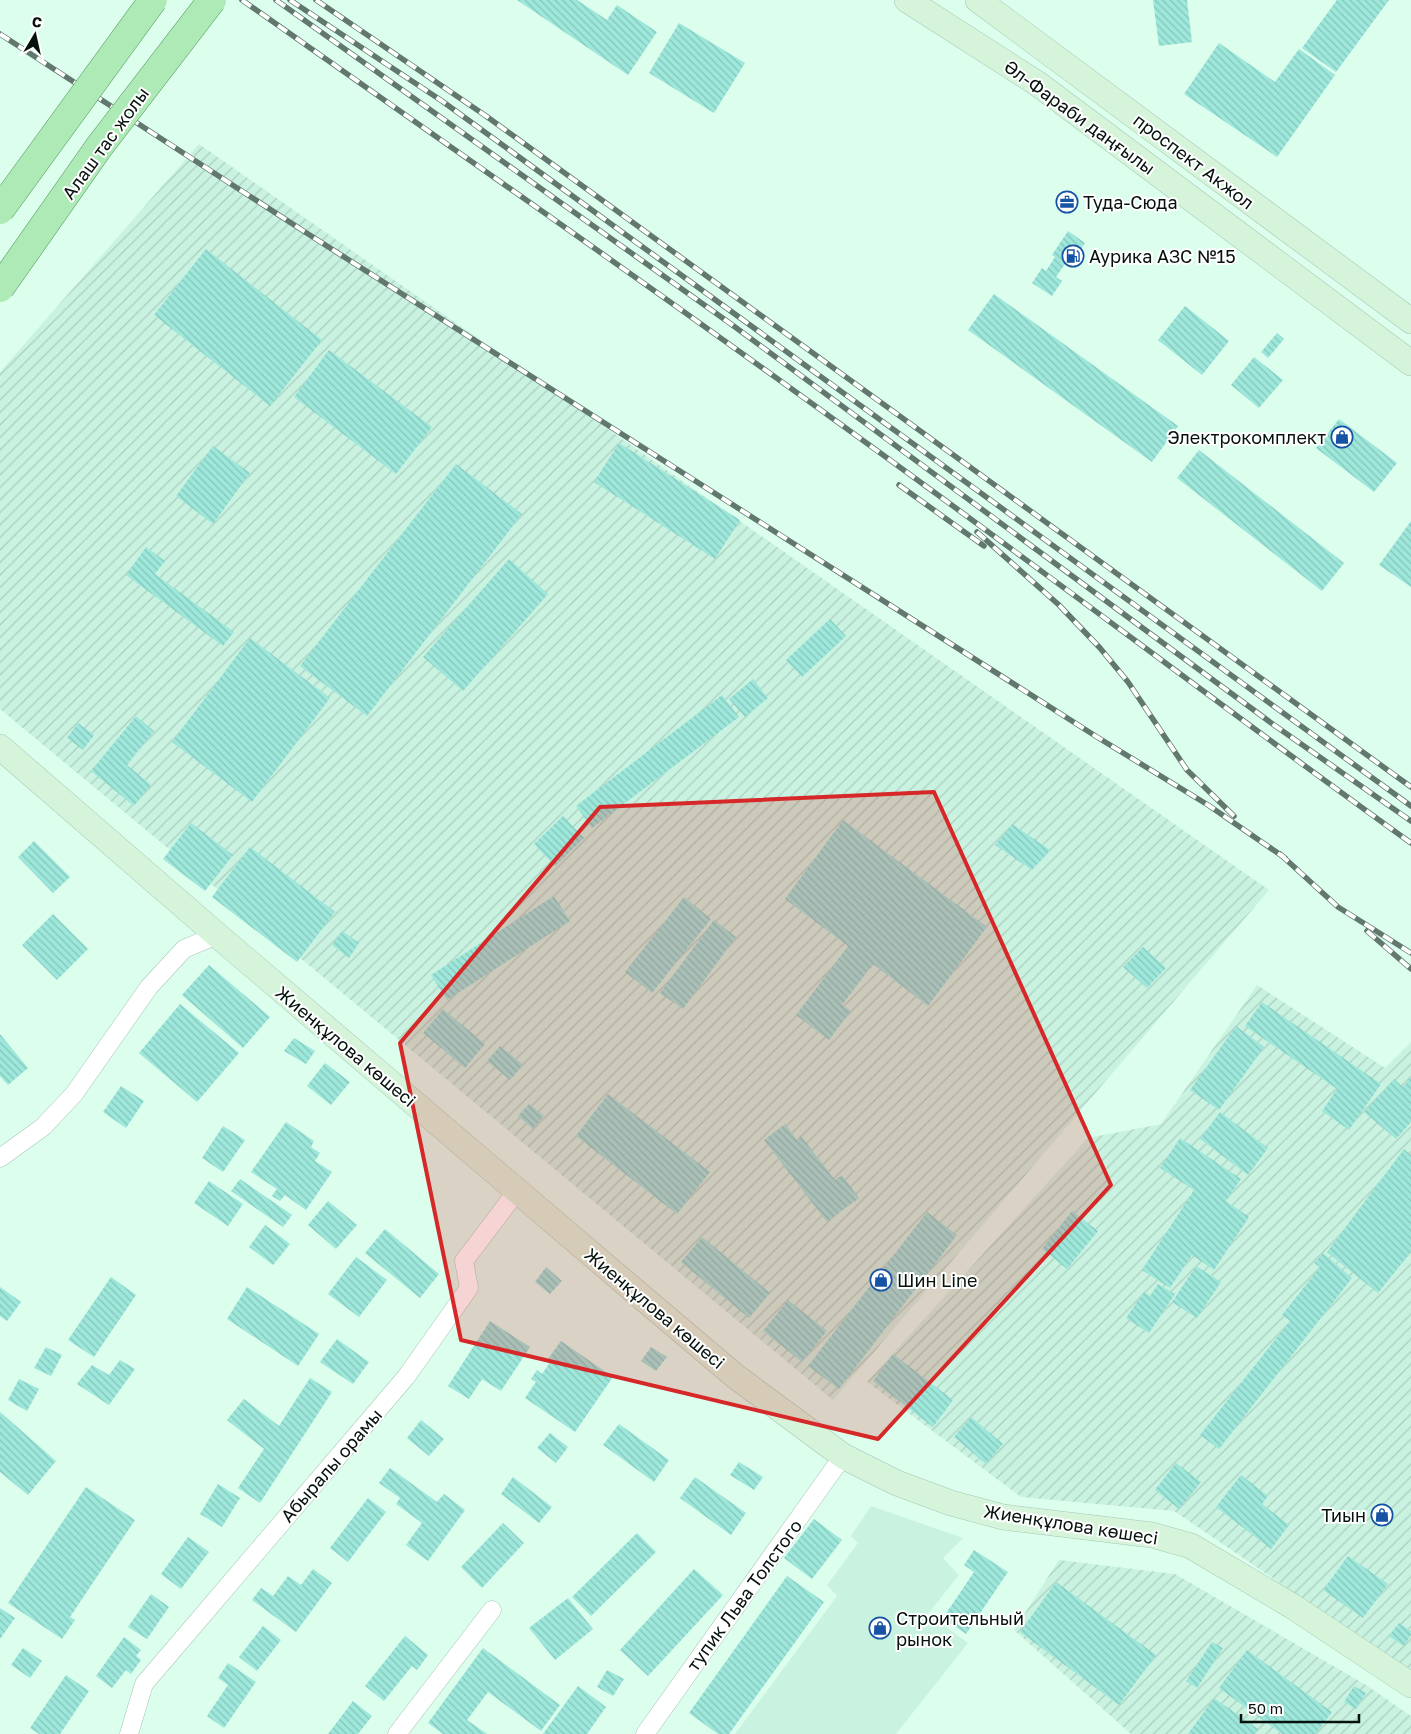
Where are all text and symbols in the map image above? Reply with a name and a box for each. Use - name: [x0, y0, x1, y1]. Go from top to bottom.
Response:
- north arrow: [10, 10, 60, 60]
- text: С: [31, 12, 43, 31]
- street label: Әл-Фараби даңғылы: [1000, 55, 1160, 179]
- street label: Алаш тас жолы: [57, 83, 153, 203]
- street label: проспект Акжол: [1129, 109, 1259, 213]
- office icon: Туда-Сюда: [1055, 190, 1079, 214]
- place label: Туда-Сюда: [1083, 191, 1178, 213]
- fuel station icon: Аурика АЗС №15: [1061, 244, 1085, 268]
- place label: Аурика АЗС №15: [1089, 245, 1236, 267]
- shop icon: Электрокомплект: [1330, 425, 1354, 449]
- place label: Электрокомплект: [1168, 426, 1326, 448]
- street label: Жиенқұлова көшесі: [271, 981, 421, 1112]
- street label: Жиенқұлова көшесі: [580, 1243, 730, 1374]
- shop icon: Шин Line: [869, 1268, 893, 1292]
- place label: Шин Line: [897, 1269, 978, 1291]
- street label: Абыралы орамы: [276, 1404, 386, 1526]
- street label: Жиенқұлова көшесі: [982, 1499, 1160, 1550]
- shop icon: Тиын: [1370, 1503, 1394, 1527]
- place label: Тиын: [1321, 1504, 1366, 1526]
- street label: тупик Льва Толстого: [682, 1515, 806, 1675]
- place label: Строительный рынок: [896, 1607, 1024, 1650]
- shop icon: Строительный рынок: [868, 1616, 892, 1640]
- scale bar: [1241, 1692, 1358, 1724]
- text: 50 m: [1248, 1699, 1283, 1717]

